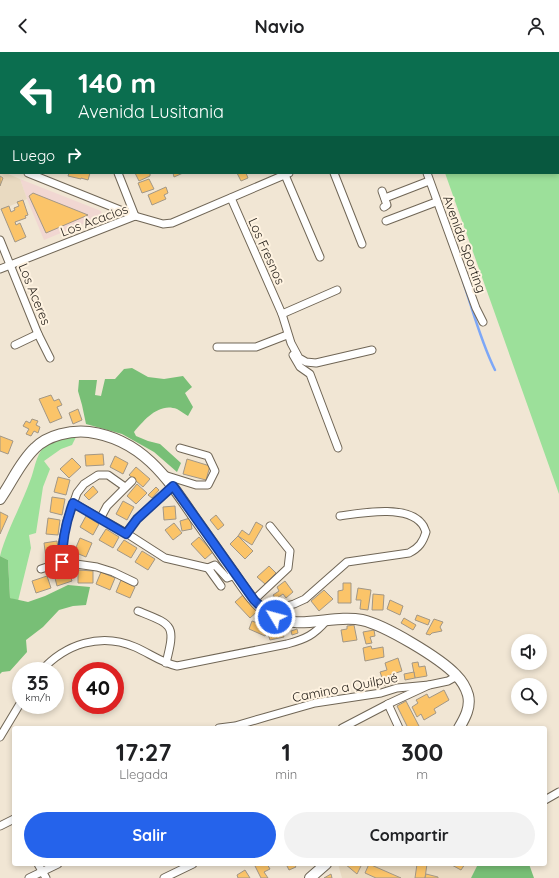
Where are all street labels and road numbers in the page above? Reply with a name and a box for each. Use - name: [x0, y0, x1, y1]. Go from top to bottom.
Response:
- street label: Avenida Sporting: [440, 193, 490, 295]
- street label: Los Acacios: [58, 200, 130, 240]
- street label: Los Fresnos: [245, 215, 289, 287]
- street label: Los Aceres: [15, 261, 55, 327]
- street label: Camino a Quilpué: [291, 669, 399, 705]

